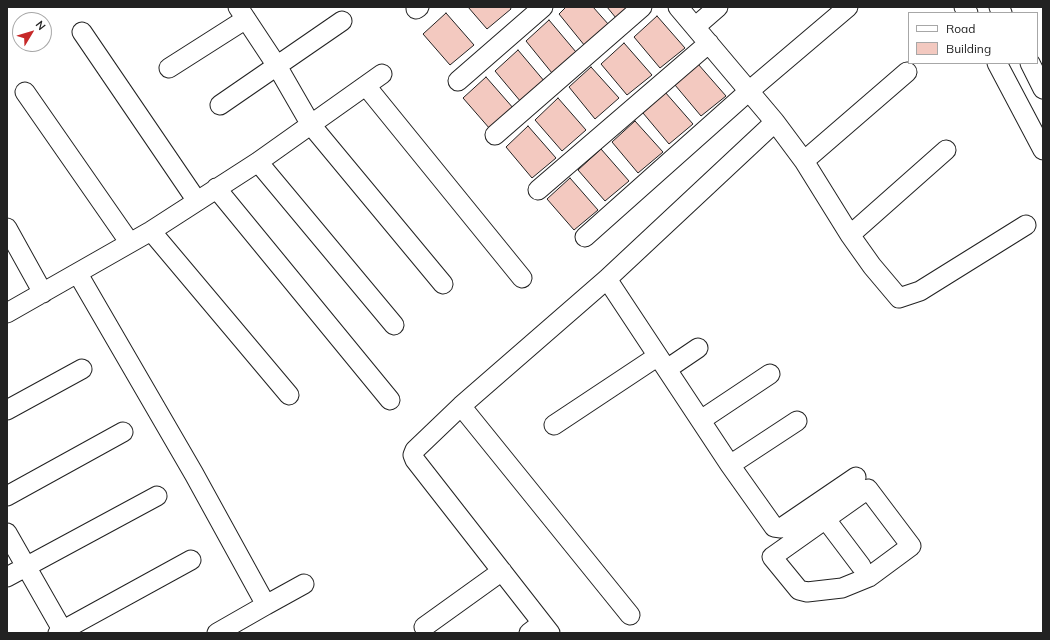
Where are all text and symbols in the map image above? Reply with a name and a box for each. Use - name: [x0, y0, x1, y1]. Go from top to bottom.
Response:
- north arrow: [12, 12, 52, 52]
- legend: [908, 12, 1038, 64]
- text: N: [33, 18, 49, 33]
- text: Road: [946, 21, 975, 36]
- text: Building: [946, 41, 991, 56]

